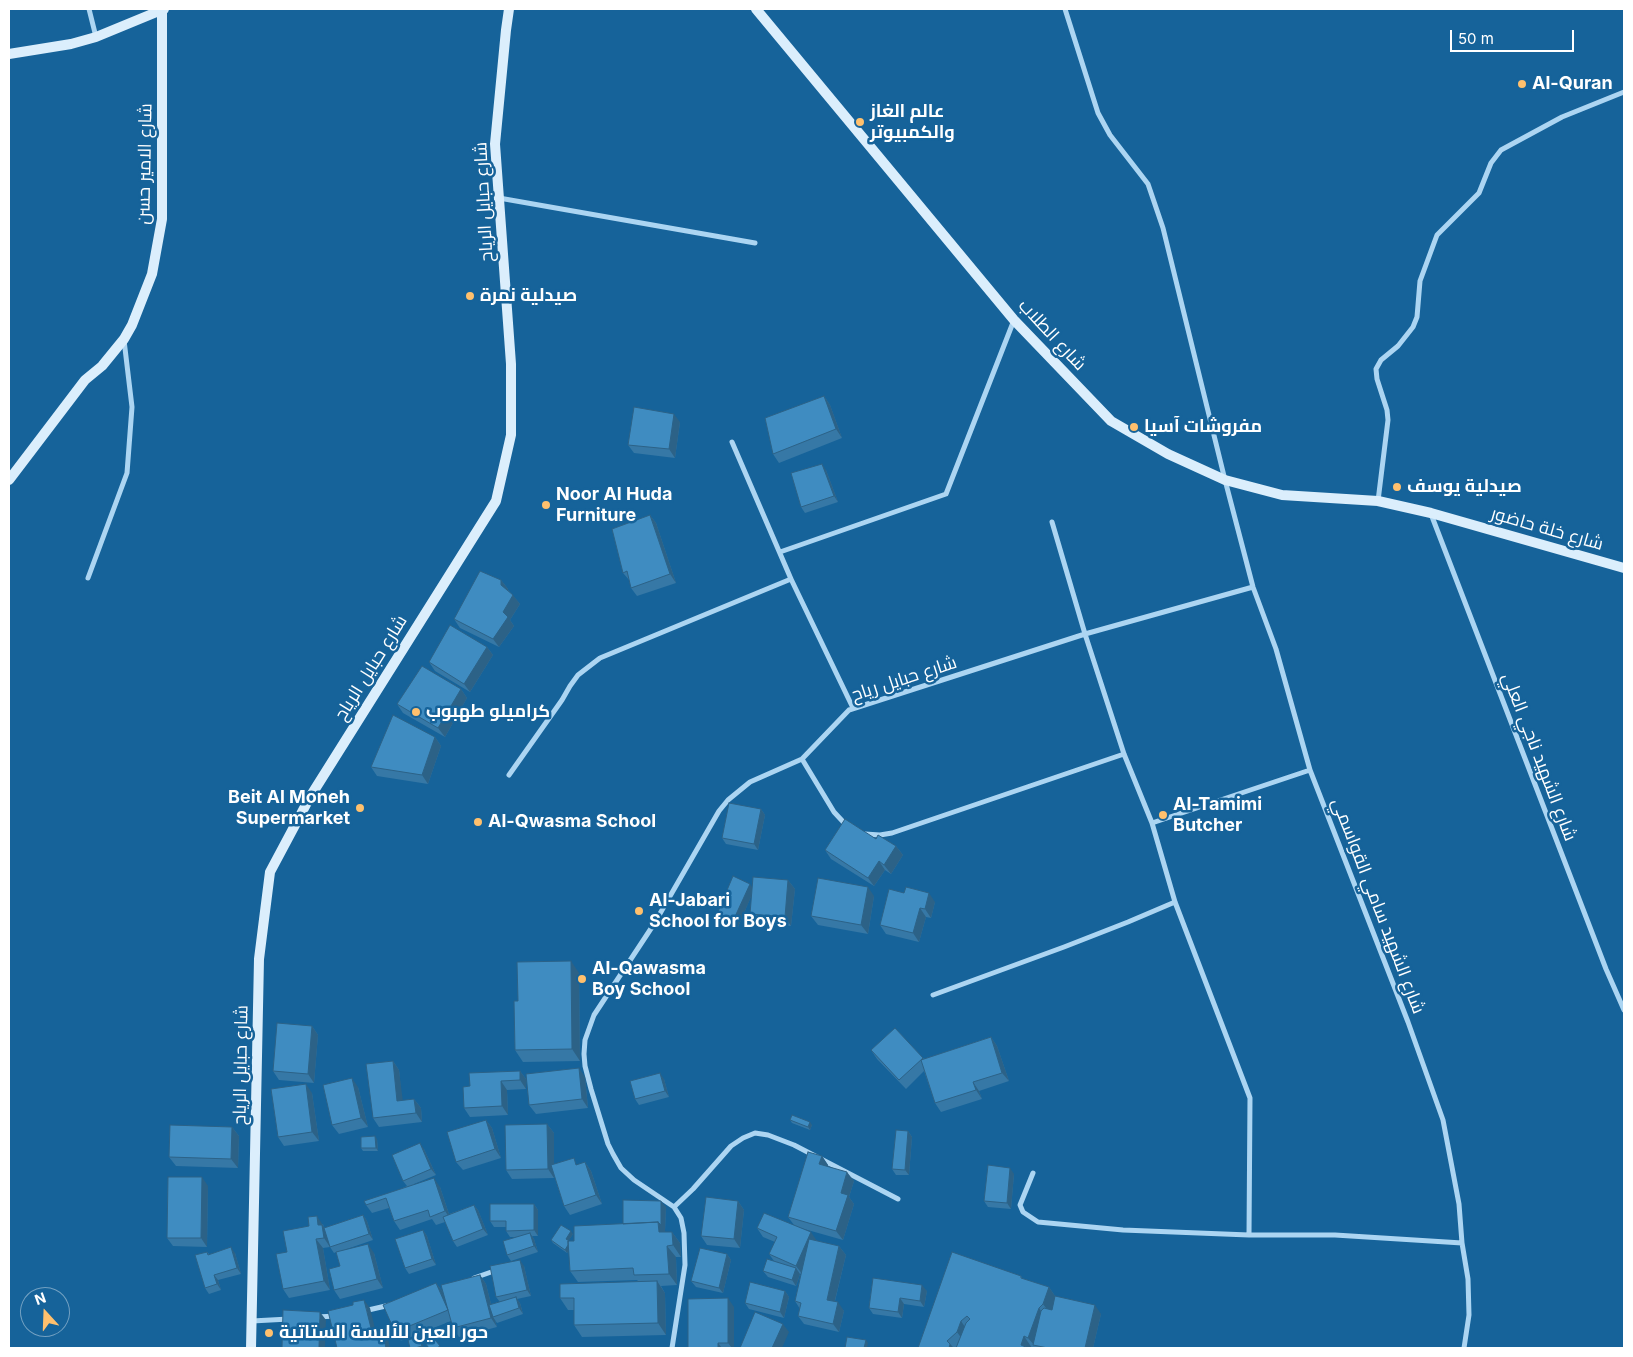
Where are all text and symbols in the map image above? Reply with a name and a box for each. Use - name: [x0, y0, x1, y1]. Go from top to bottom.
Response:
- scale bar: [1453, 20, 1577, 52]
- text: 50 m: [1458, 29, 1494, 48]
- place label: Al-Quran: [1532, 73, 1613, 95]
- marker: Al-Quran: [1516, 78, 1528, 90]
- place label: عالم الغاز والكمبيوتر: [870, 101, 955, 144]
- street label: شارع الامير حسن: [133, 103, 157, 225]
- marker: عالم الغاز والكمبيوتر: [854, 116, 866, 128]
- street label: شارع حبايل الرياح: [470, 141, 498, 263]
- place label: صيدلية نمرة: [480, 285, 577, 307]
- marker: صيدلية نمرة: [464, 290, 476, 302]
- street label: شارع الطلاب: [1014, 295, 1090, 375]
- place label: مفروشات آسيا: [1144, 416, 1262, 438]
- marker: مفروشات آسيا: [1128, 421, 1140, 433]
- place label: صيدلية يوسف: [1407, 476, 1522, 498]
- marker: صيدلية يوسف: [1391, 481, 1403, 493]
- place label: Noor Al Huda Furniture: [556, 484, 672, 526]
- marker: Noor Al Huda Furniture: [540, 499, 552, 511]
- street label: شارع خلة حاضور: [1488, 503, 1606, 555]
- street label: شارع حبايل الرياح: [330, 611, 412, 725]
- street label: شارع حبايل رياح: [848, 652, 960, 706]
- street label: شارع الشهيد ناجي العلي: [1497, 670, 1581, 844]
- place label: كراميلو طهبوب: [426, 701, 550, 723]
- marker: كراميلو طهبوب: [410, 706, 422, 718]
- place label: Beit Al Moneh Supermarket: [228, 787, 350, 830]
- place label: Al-Tamimi Butcher: [1173, 794, 1262, 836]
- street label: شارع الشهيد سامي القواسمي: [1327, 795, 1429, 1017]
- marker: Beit Al Moneh Supermarket: [354, 802, 366, 814]
- marker: Al-Tamimi Butcher: [1157, 809, 1169, 821]
- place label: Al-Qwasma School: [488, 811, 656, 833]
- marker: Al-Qwasma School: [472, 816, 484, 828]
- place label: Al-Jabari School for Boys: [649, 890, 787, 932]
- marker: Al-Jabari School for Boys: [633, 905, 645, 917]
- place label: Al-Qawasma Boy School: [592, 958, 706, 1001]
- marker: Al-Qawasma Boy School: [576, 973, 588, 985]
- street label: شارع حبايل الرياح: [229, 1005, 253, 1125]
- north arrow: [20, 1287, 70, 1337]
- text: N: [32, 1289, 48, 1308]
- place label: حور العين للألبسة الستاتية: [279, 1322, 488, 1344]
- marker: حور العين للألبسة الستاتية: [263, 1327, 275, 1339]

